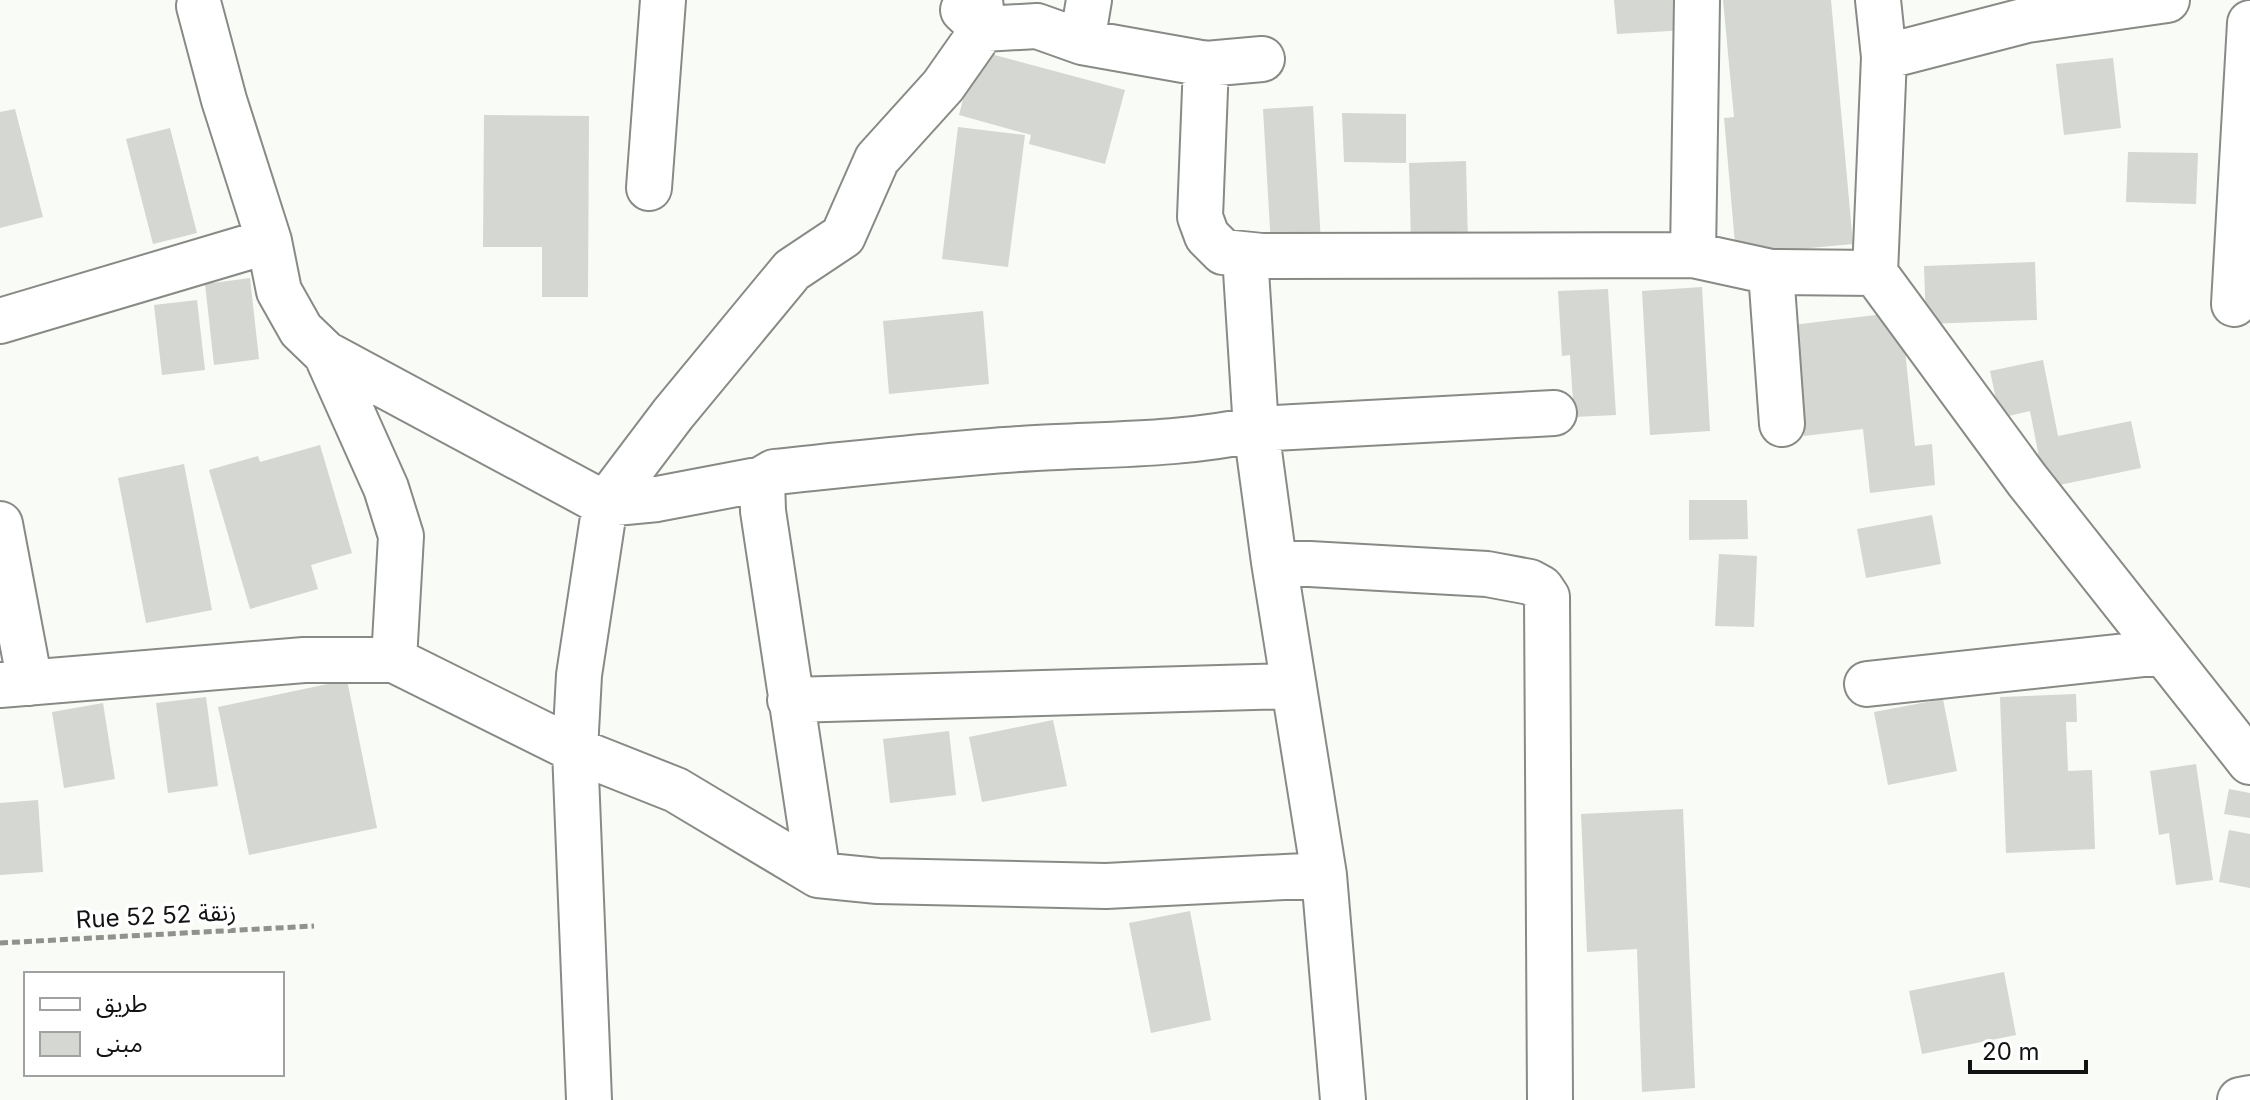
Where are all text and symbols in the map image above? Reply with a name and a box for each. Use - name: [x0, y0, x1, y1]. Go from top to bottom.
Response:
- street label: Rue 52 زنقة 52: [75, 897, 237, 934]
- legend: [24, 972, 284, 1076]
- text: طريق: [96, 989, 148, 1019]
- scale bar: [1970, 1024, 2086, 1074]
- text: مبنى: [96, 1029, 143, 1058]
- text: 20 m: [1982, 1037, 2040, 1066]

